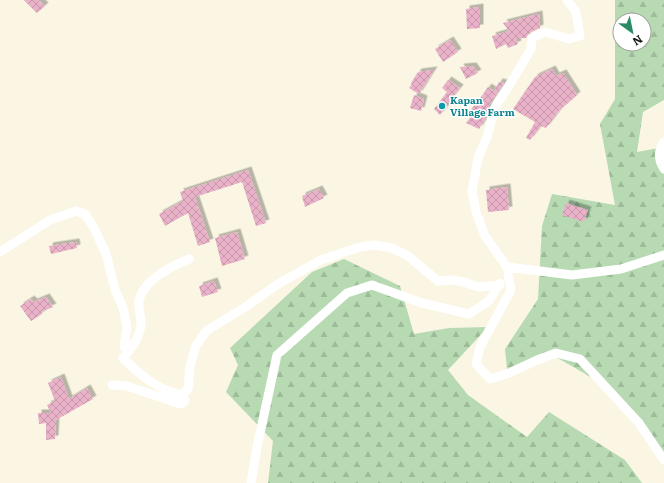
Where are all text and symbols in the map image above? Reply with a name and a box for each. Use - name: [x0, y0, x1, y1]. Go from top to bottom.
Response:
- north arrow: [612, 12, 652, 52]
- text: N: [630, 32, 646, 50]
- place label: Kapan Village Farm: [450, 92, 515, 119]
- marker: Kapan Village Farm: [437, 101, 447, 111]

